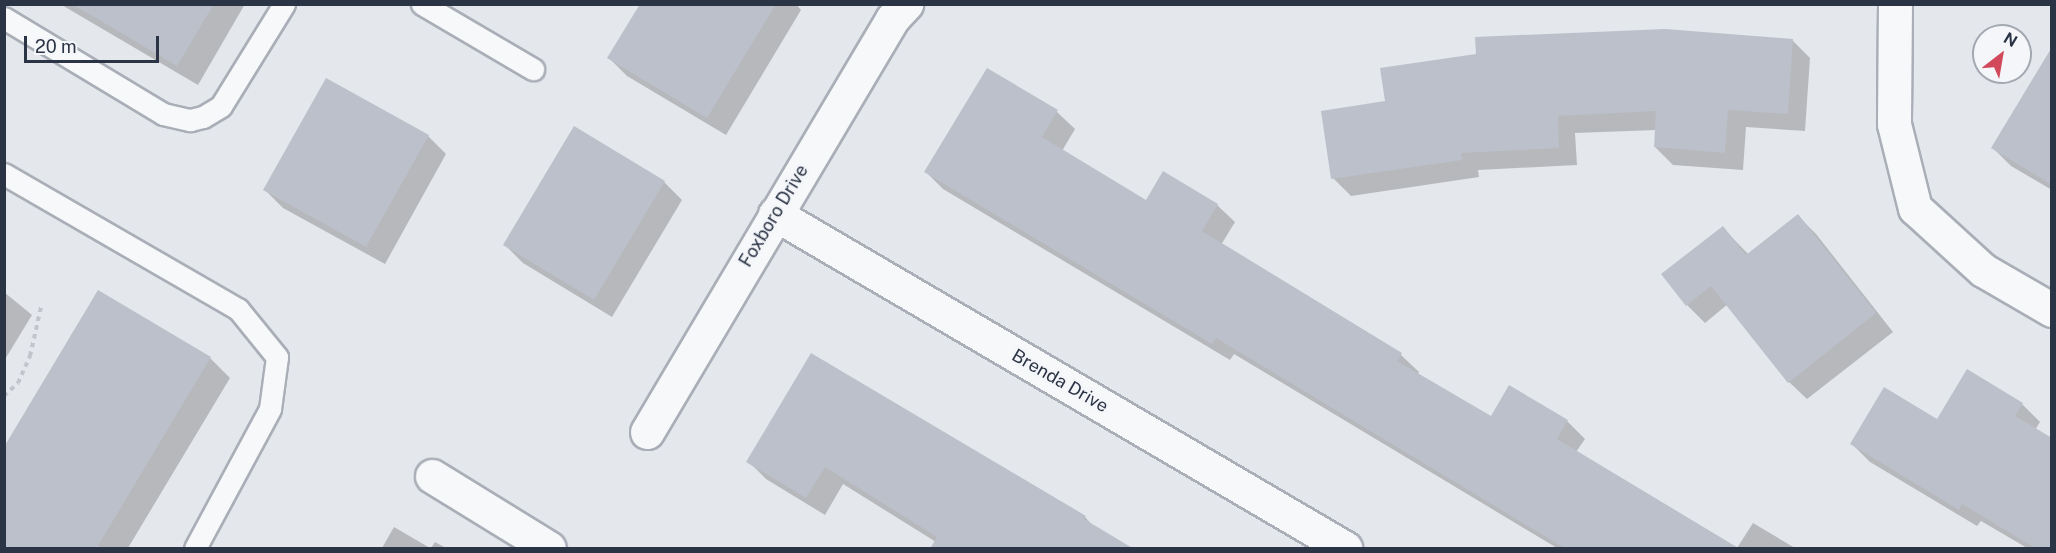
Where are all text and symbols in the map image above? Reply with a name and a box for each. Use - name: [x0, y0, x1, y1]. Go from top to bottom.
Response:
- scale bar: [27, 24, 162, 62]
- north arrow: [1972, 24, 2032, 84]
- text: N: [2000, 28, 2021, 51]
- text: 20 m: [35, 36, 77, 57]
- street label: Foxboro Drive: [735, 161, 813, 271]
- street label: Brenda Drive: [1008, 345, 1112, 417]

